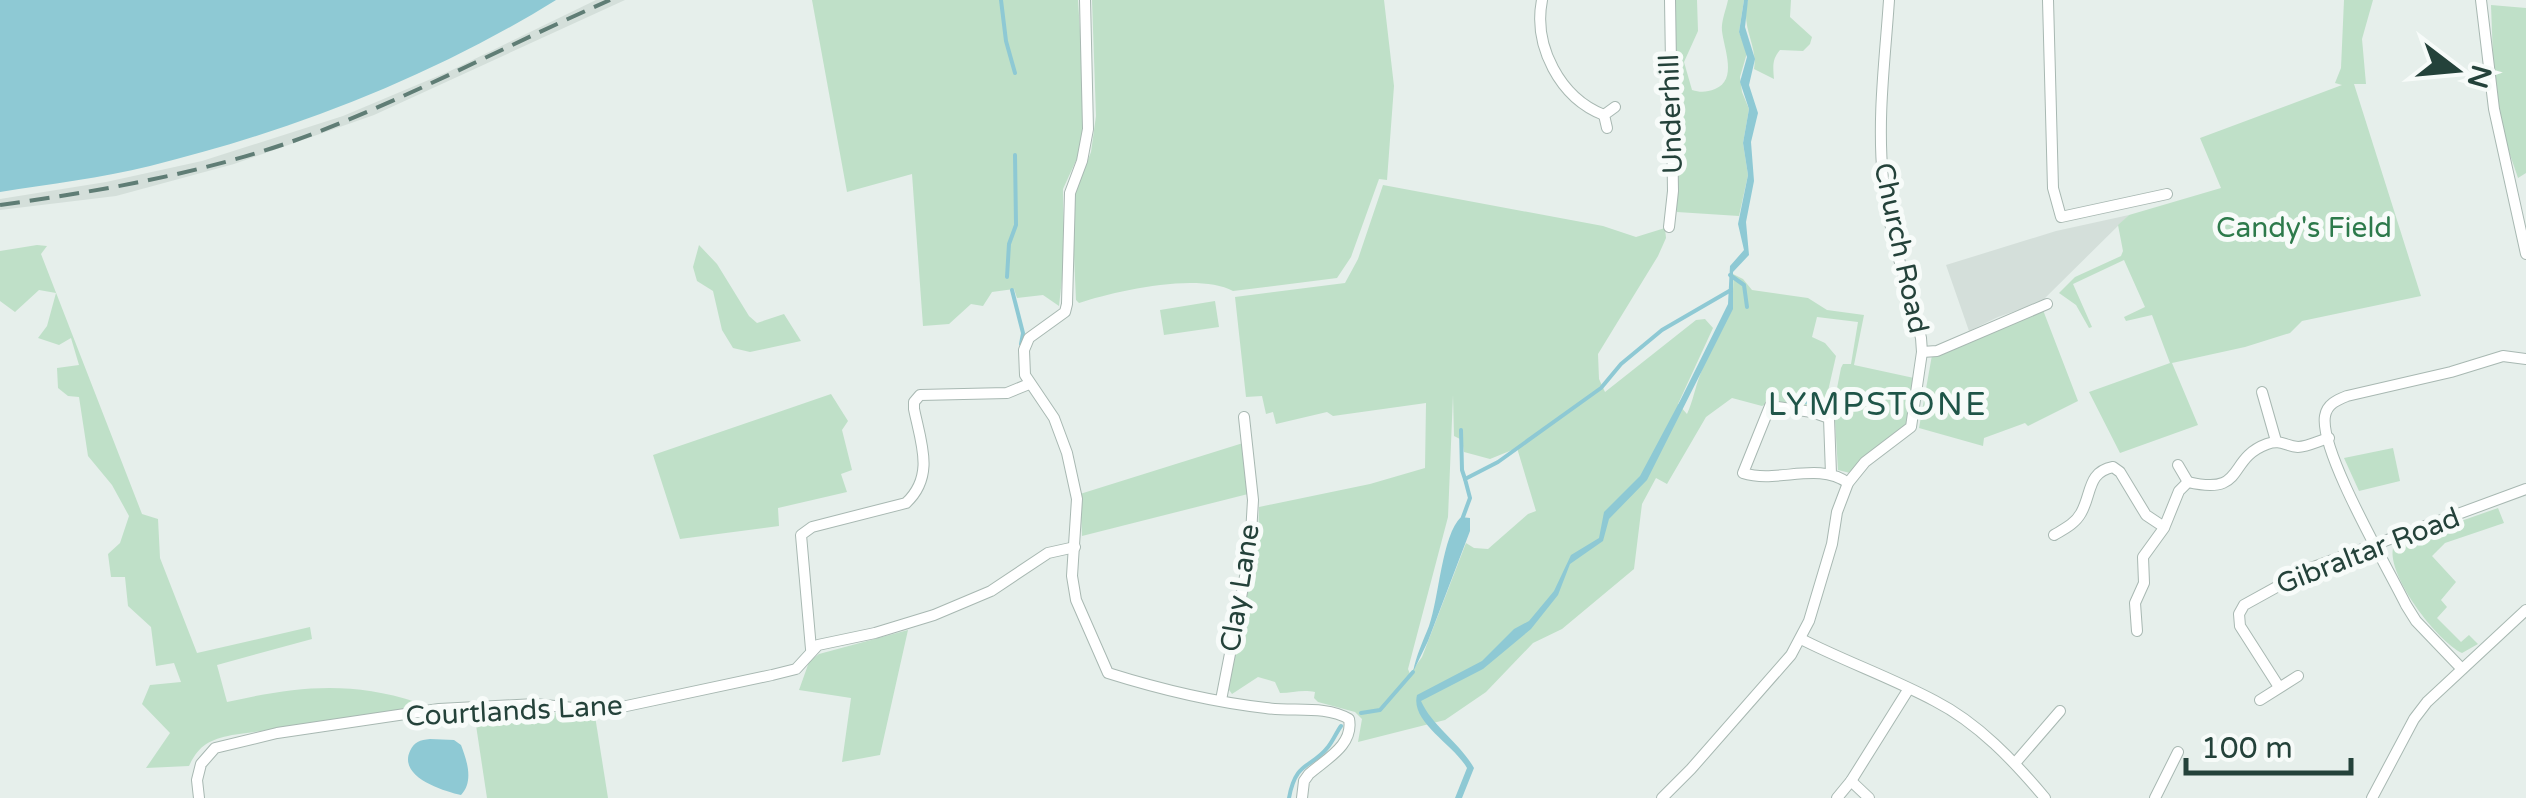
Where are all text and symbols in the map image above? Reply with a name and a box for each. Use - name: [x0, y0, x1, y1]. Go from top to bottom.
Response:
- north arrow: [2406, 20, 2506, 120]
- street label: Underhill: [1652, 53, 1690, 175]
- text: N: [2460, 61, 2499, 92]
- street label: Church Road: [1866, 160, 1936, 336]
- park label: Candy's Field: [2216, 211, 2392, 245]
- district label: LYMPSTONE: [1768, 386, 1988, 424]
- street label: Gibraltar Road: [2271, 500, 2465, 602]
- street label: Clay Lane: [1213, 522, 1267, 654]
- street label: Courtlands Lane: [405, 688, 623, 734]
- scale bar: [2186, 713, 2351, 775]
- text: 100 m: [2201, 730, 2293, 767]

